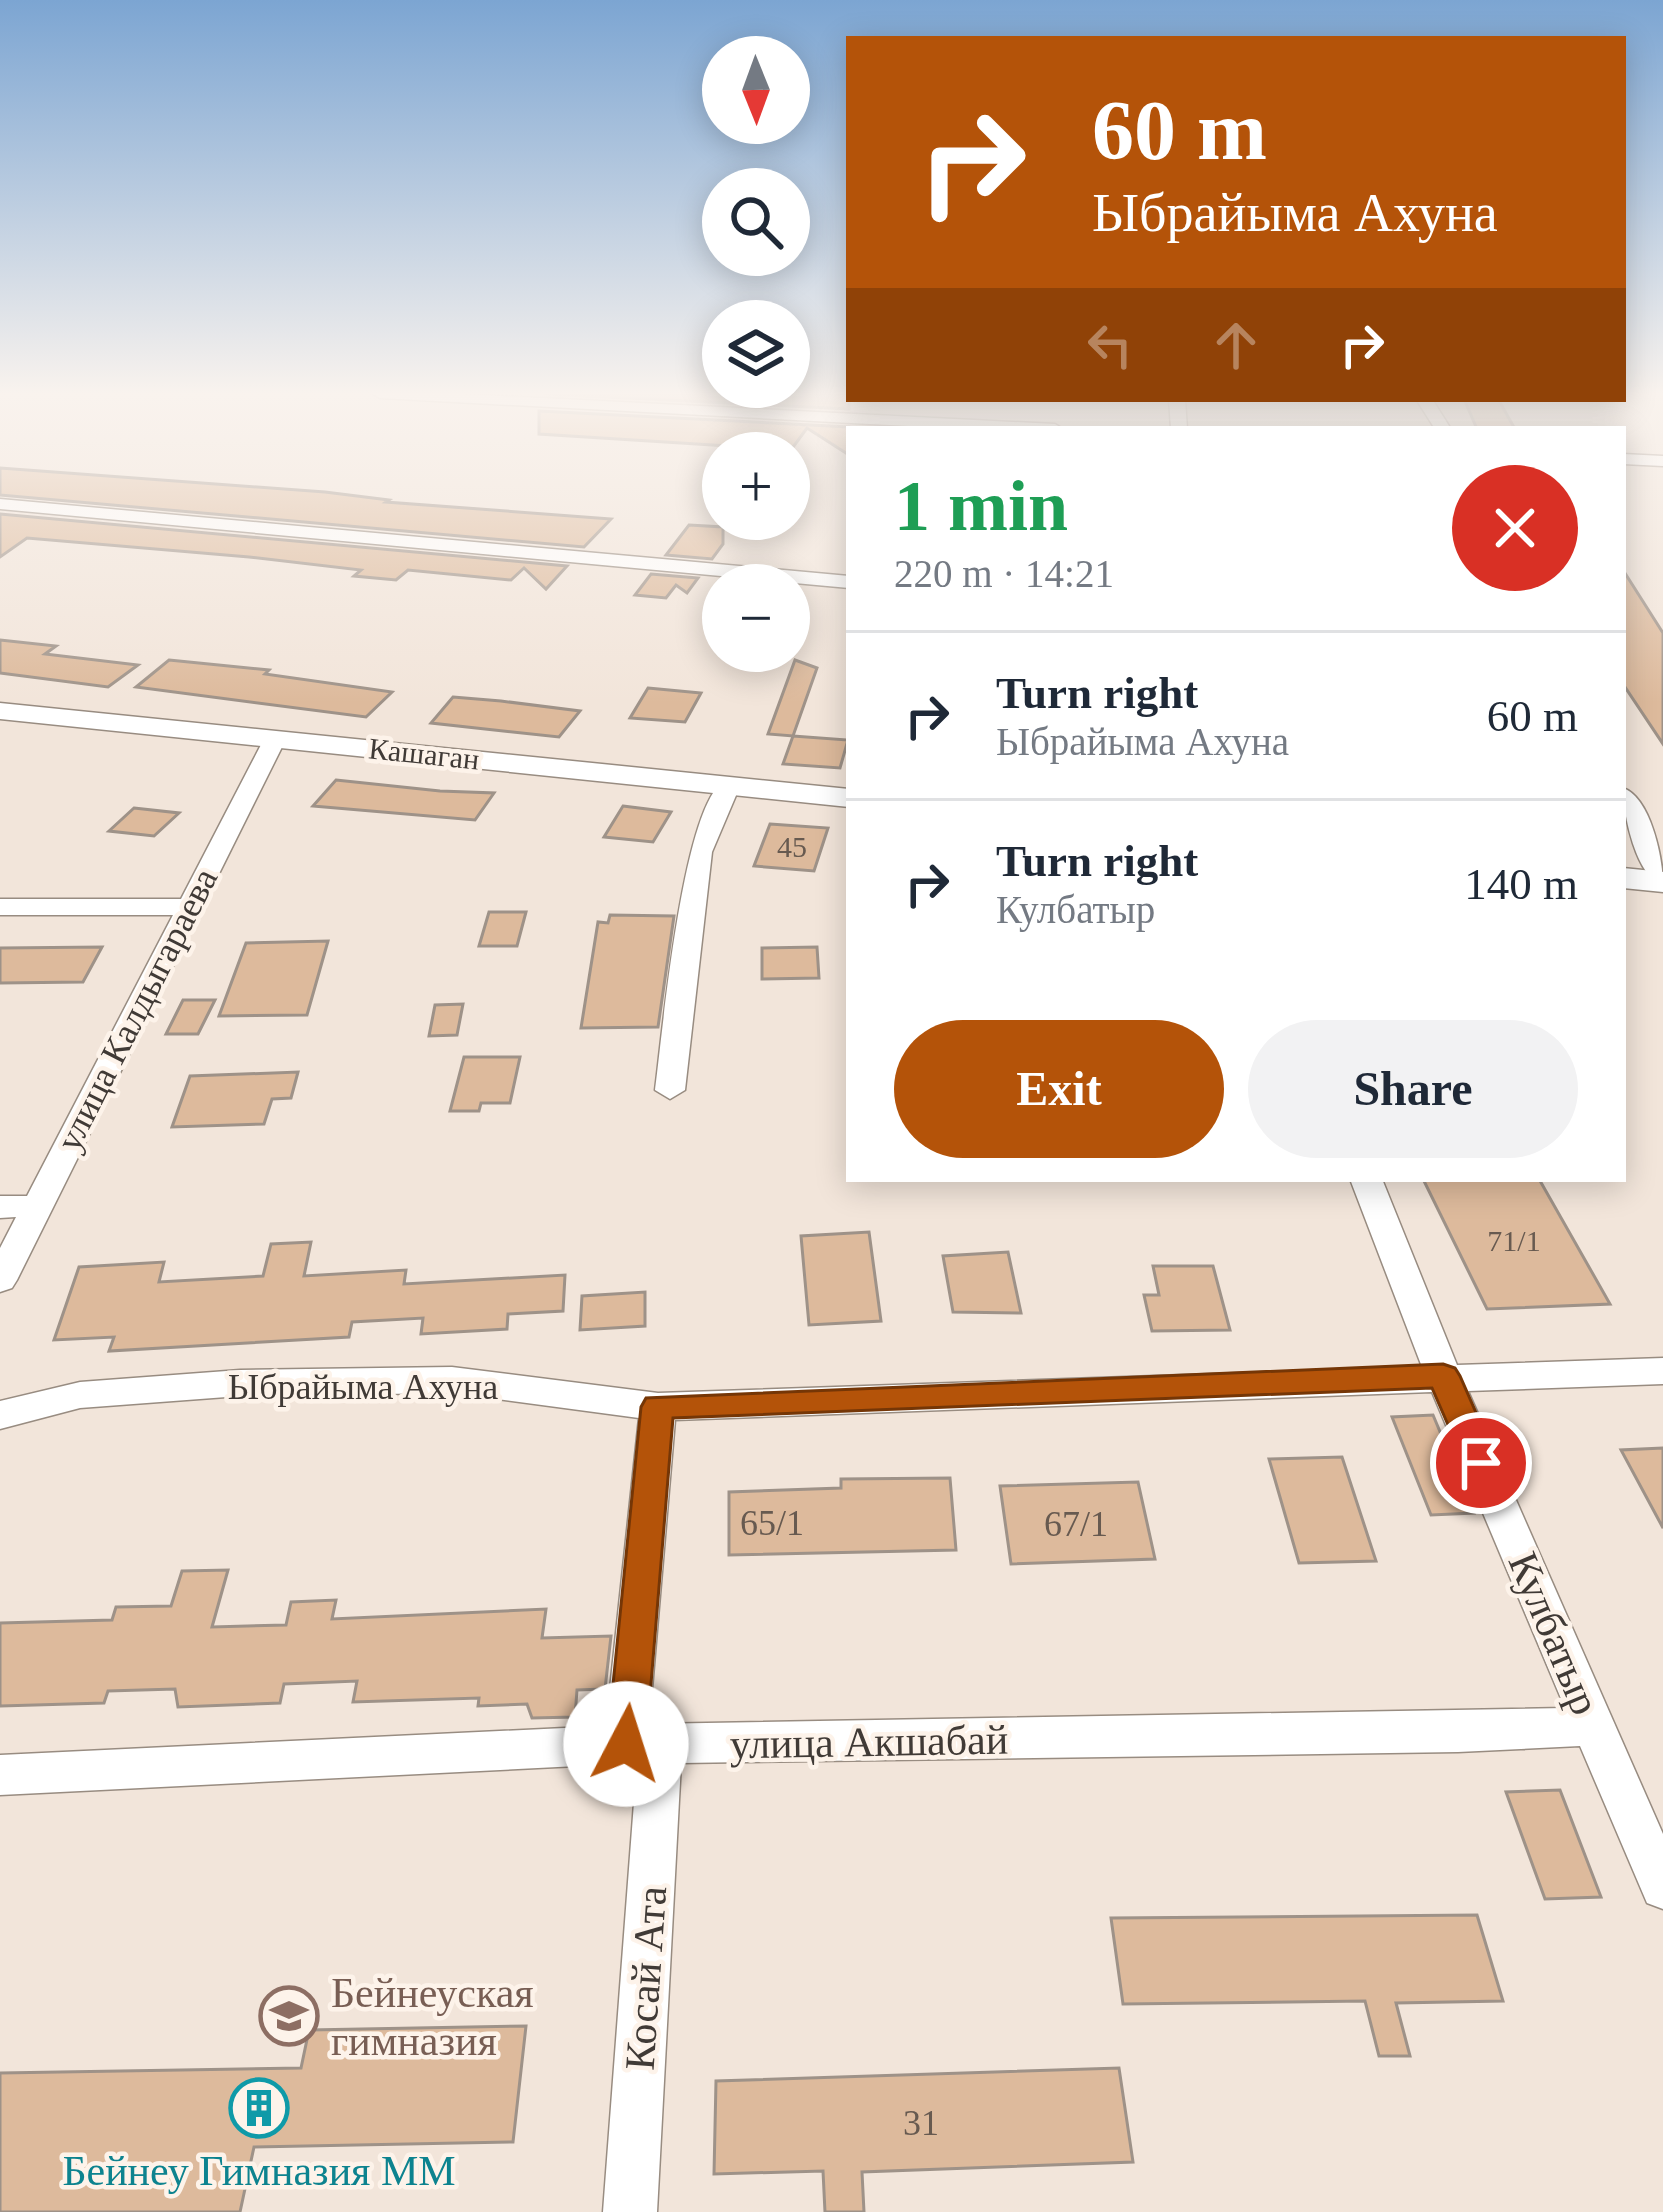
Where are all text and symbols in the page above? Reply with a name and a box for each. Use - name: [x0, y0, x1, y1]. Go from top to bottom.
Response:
- north arrow: [702, 36, 810, 144]
- map controls: [702, 36, 810, 672]
- icon: right: [894, 84, 1050, 240]
- text: 60 m: [1092, 84, 1267, 177]
- button: search: [702, 168, 810, 276]
- text: Ыбрайыма Ахуна: [1092, 183, 1498, 243]
- button: layers: [702, 300, 810, 408]
- icon: left: [1077, 312, 1143, 378]
- icon: ahead: [1203, 312, 1269, 378]
- icon: right: [1329, 312, 1395, 378]
- button: +: [702, 432, 810, 540]
- button: close: [1452, 465, 1578, 591]
- text: 1 min: [894, 466, 1068, 546]
- text: 220 m · 14:21: [894, 552, 1114, 595]
- button: −: [702, 564, 810, 672]
- text: Turn right: [996, 668, 1198, 718]
- icon: right: [894, 683, 960, 749]
- text: 60 m: [1487, 691, 1578, 741]
- text: Ыбрайыма Ахуна: [996, 720, 1289, 763]
- street label: Кашаган: [367, 731, 481, 776]
- house number: 45: [777, 830, 807, 863]
- text: Turn right: [996, 836, 1198, 886]
- icon: right: [894, 851, 960, 917]
- text: 140 m: [1464, 859, 1578, 909]
- street label: улица Калдыгараева: [48, 862, 225, 1157]
- text: Кулбатыр: [996, 888, 1155, 931]
- button: Exit: [894, 1020, 1224, 1158]
- button: Share: [1248, 1020, 1578, 1158]
- house number: 71/1: [1487, 1224, 1541, 1257]
- street label: Ыбрайыма Ахуна: [228, 1367, 498, 1407]
- pin: [1430, 1412, 1532, 1514]
- icon: arrive: [1448, 1430, 1514, 1496]
- house number: 65/1: [740, 1503, 804, 1543]
- house number: 67/1: [1044, 1504, 1108, 1544]
- street label: Кулбатыр: [1499, 1545, 1609, 1721]
- position arrow: [563, 1681, 689, 1807]
- street label: улица Акшабай: [729, 1717, 1009, 1767]
- street label: Косай Ата: [617, 1884, 675, 2072]
- place label: Бейнеуская гимназия: [331, 1970, 534, 2064]
- school or university icon: Бейнеуская гимназия: [258, 1985, 320, 2047]
- building icon: Бейнеу Гимназия ММ: [228, 2077, 290, 2139]
- house number: 31: [903, 2103, 939, 2143]
- place label: Бейнеу Гимназия ММ: [62, 2148, 456, 2194]

